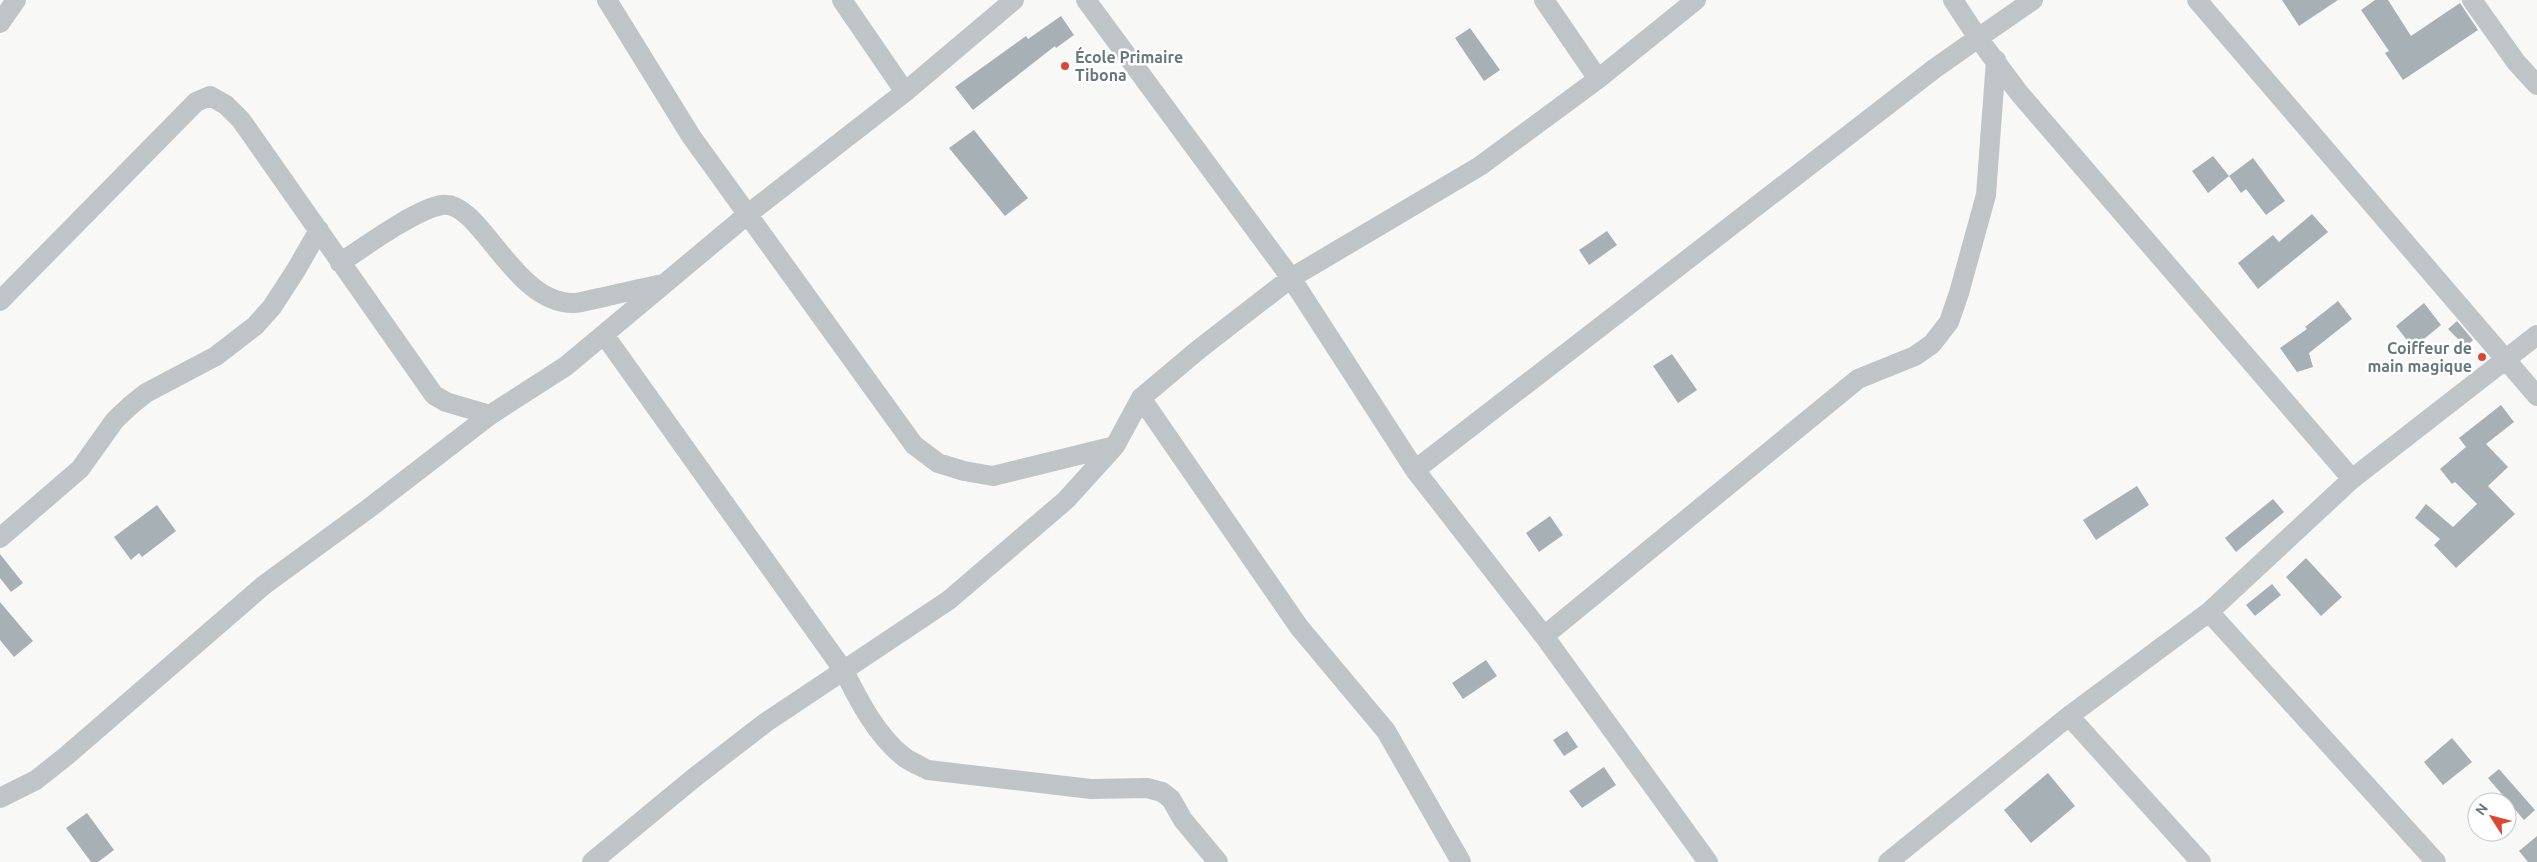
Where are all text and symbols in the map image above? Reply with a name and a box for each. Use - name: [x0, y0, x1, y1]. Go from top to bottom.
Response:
- place label: École Primaire Tibona: [1075, 46, 1183, 84]
- marker: École Primaire Tibona: [1059, 60, 1071, 72]
- place label: Coiffeur de main magique: [2367, 339, 2472, 375]
- marker: Coiffeur de main magique: [2476, 351, 2488, 363]
- north arrow: [2467, 792, 2517, 842]
- text: N: [2472, 800, 2491, 818]

